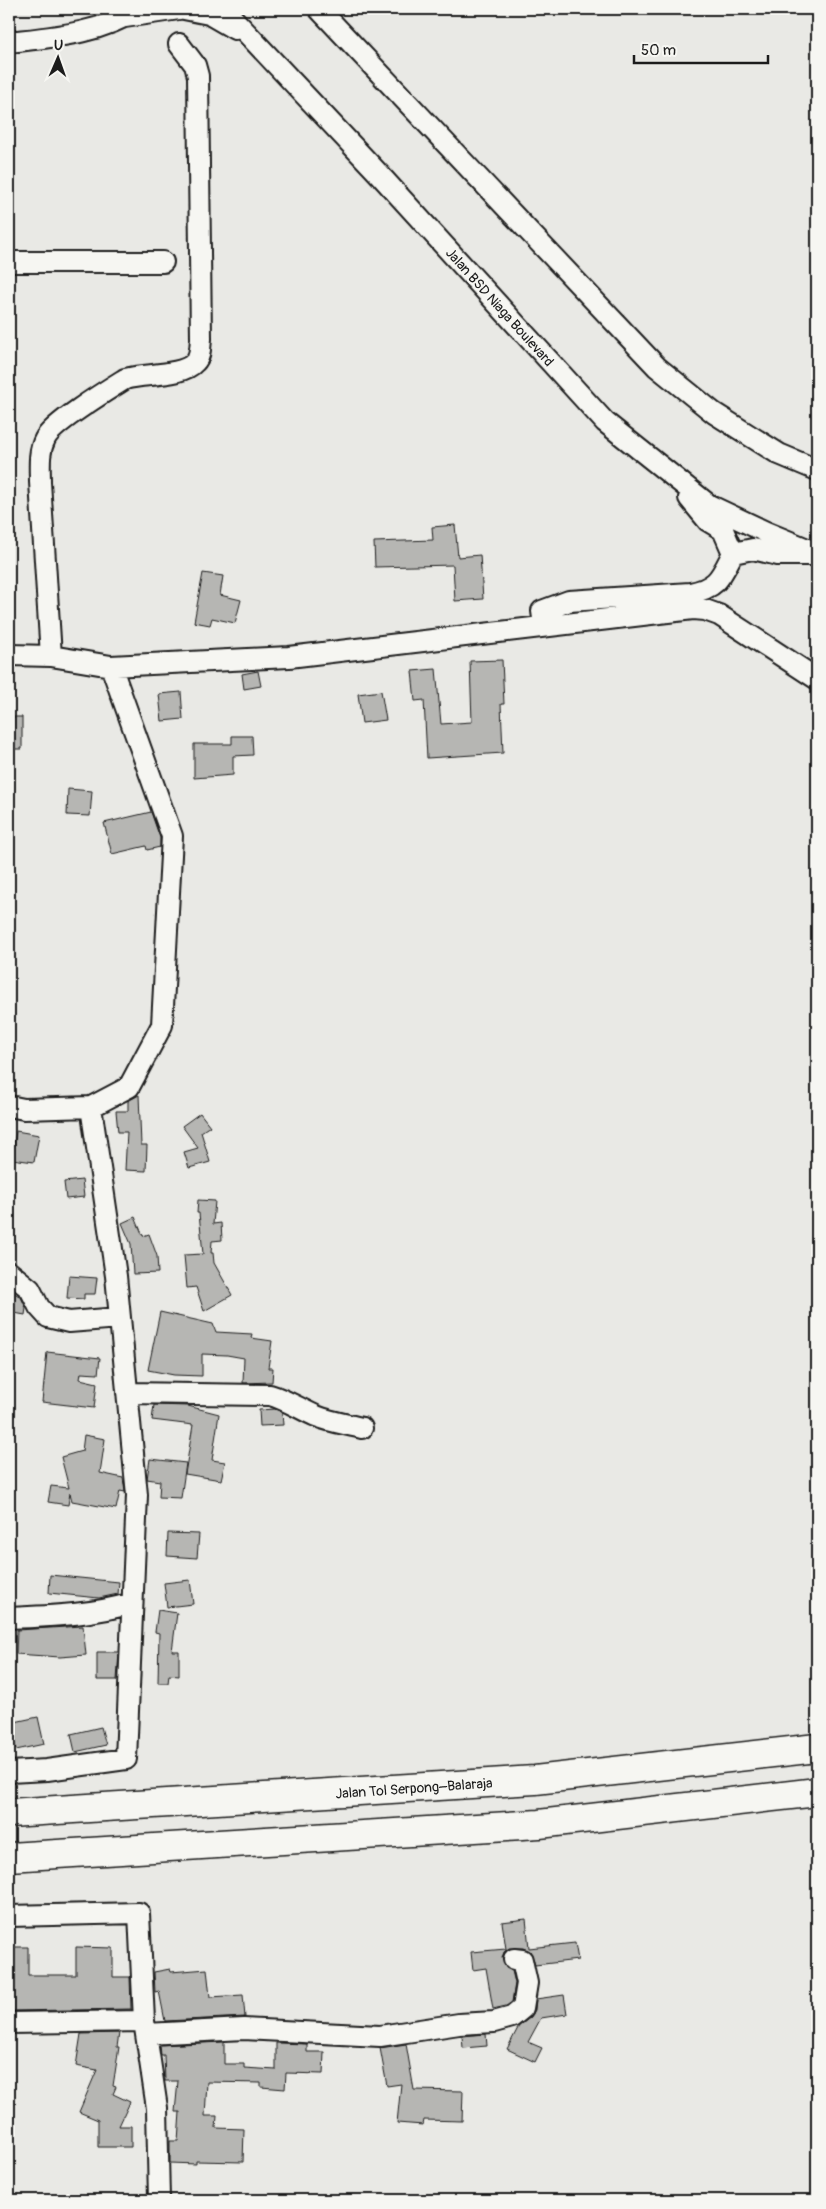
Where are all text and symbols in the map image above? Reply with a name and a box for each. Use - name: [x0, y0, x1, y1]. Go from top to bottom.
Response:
- north arrow: [32, 32, 82, 82]
- scale bar: [634, 32, 767, 64]
- text: U: [54, 37, 63, 54]
- text: 50 m: [641, 41, 676, 60]
- street label: Jalan BSD Niaga Boulevard: [442, 245, 557, 370]
- street label: Jalan Tol Serpong–Balaraja: [335, 1775, 493, 1802]

